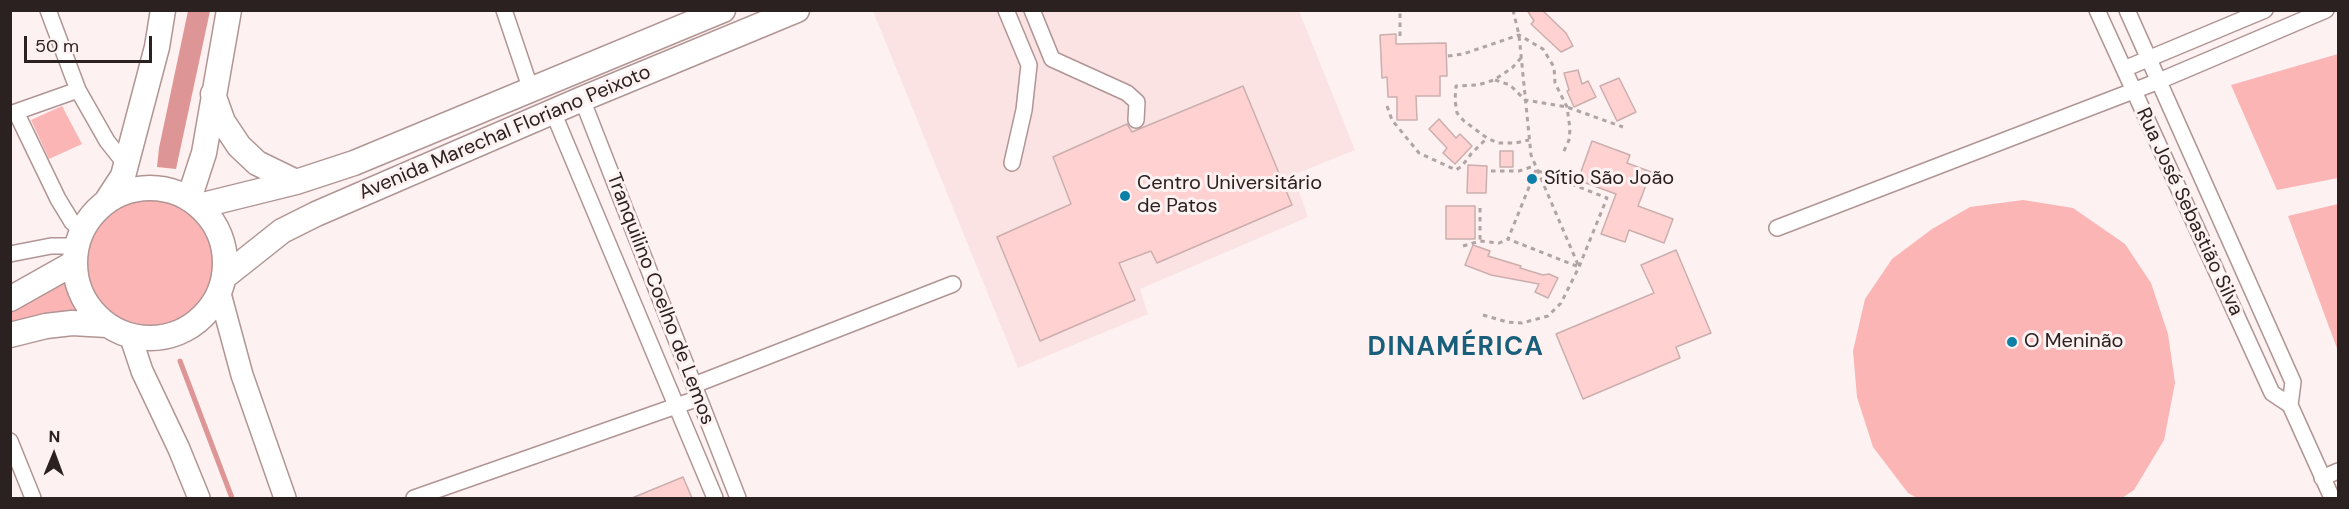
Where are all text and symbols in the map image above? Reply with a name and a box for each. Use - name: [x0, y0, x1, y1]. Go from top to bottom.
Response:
- scale bar: [27, 24, 154, 62]
- text: 50 m: [35, 34, 79, 58]
- street label: Avenida Marechal Floriano Peixoto: [355, 60, 655, 206]
- street label: Rua José Sebastião Silva: [2130, 104, 2248, 320]
- place label: Sítio São João: [1544, 167, 1674, 191]
- street label: Tranquilino Coelho de Lemos: [601, 170, 719, 428]
- place label: Centro Universitário de Patos: [1137, 172, 1322, 219]
- marker: Sítio São João: [1525, 172, 1539, 186]
- marker: Centro Universitário de Patos: [1118, 189, 1132, 203]
- place label: O Meninão: [2024, 330, 2123, 354]
- district label: DINAMÉRICA: [1368, 332, 1544, 364]
- marker: O Meninão: [2005, 335, 2019, 349]
- north arrow: [24, 425, 84, 485]
- text: N: [48, 426, 60, 447]

